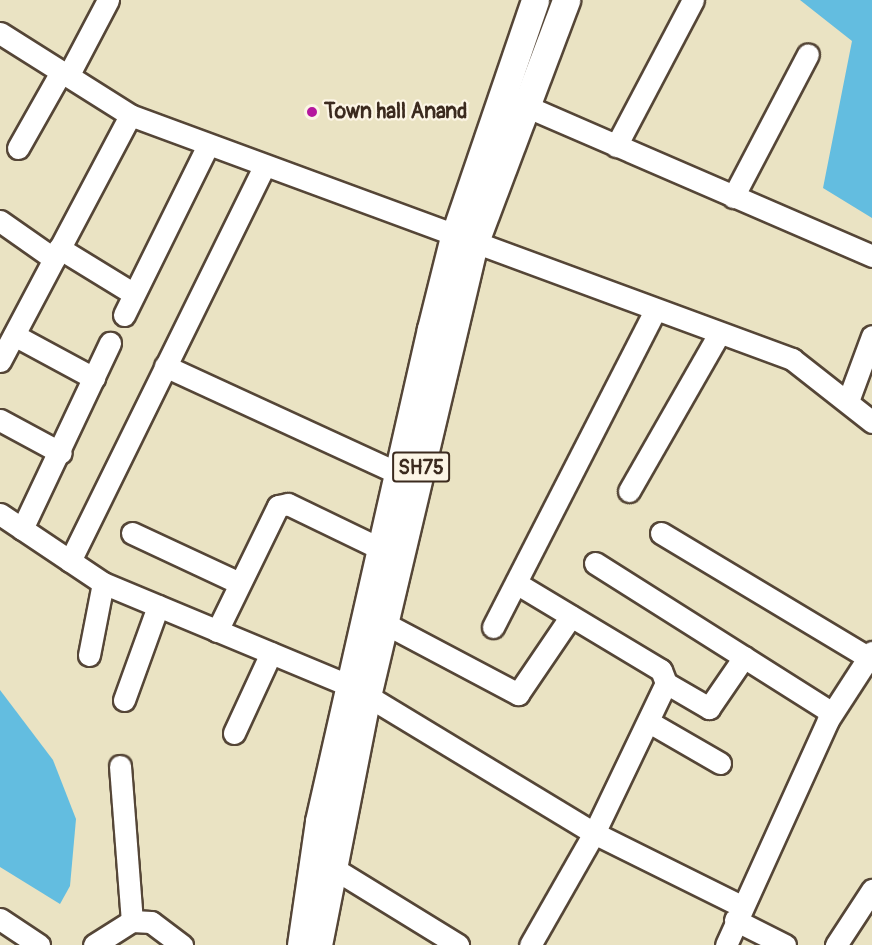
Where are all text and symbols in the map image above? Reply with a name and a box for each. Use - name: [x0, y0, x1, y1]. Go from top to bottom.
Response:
- place label: Town hall Anand: [324, 99, 467, 125]
- marker: Town hall Anand: [305, 105, 319, 119]
- road number: SH75: [391, 450, 451, 484]

